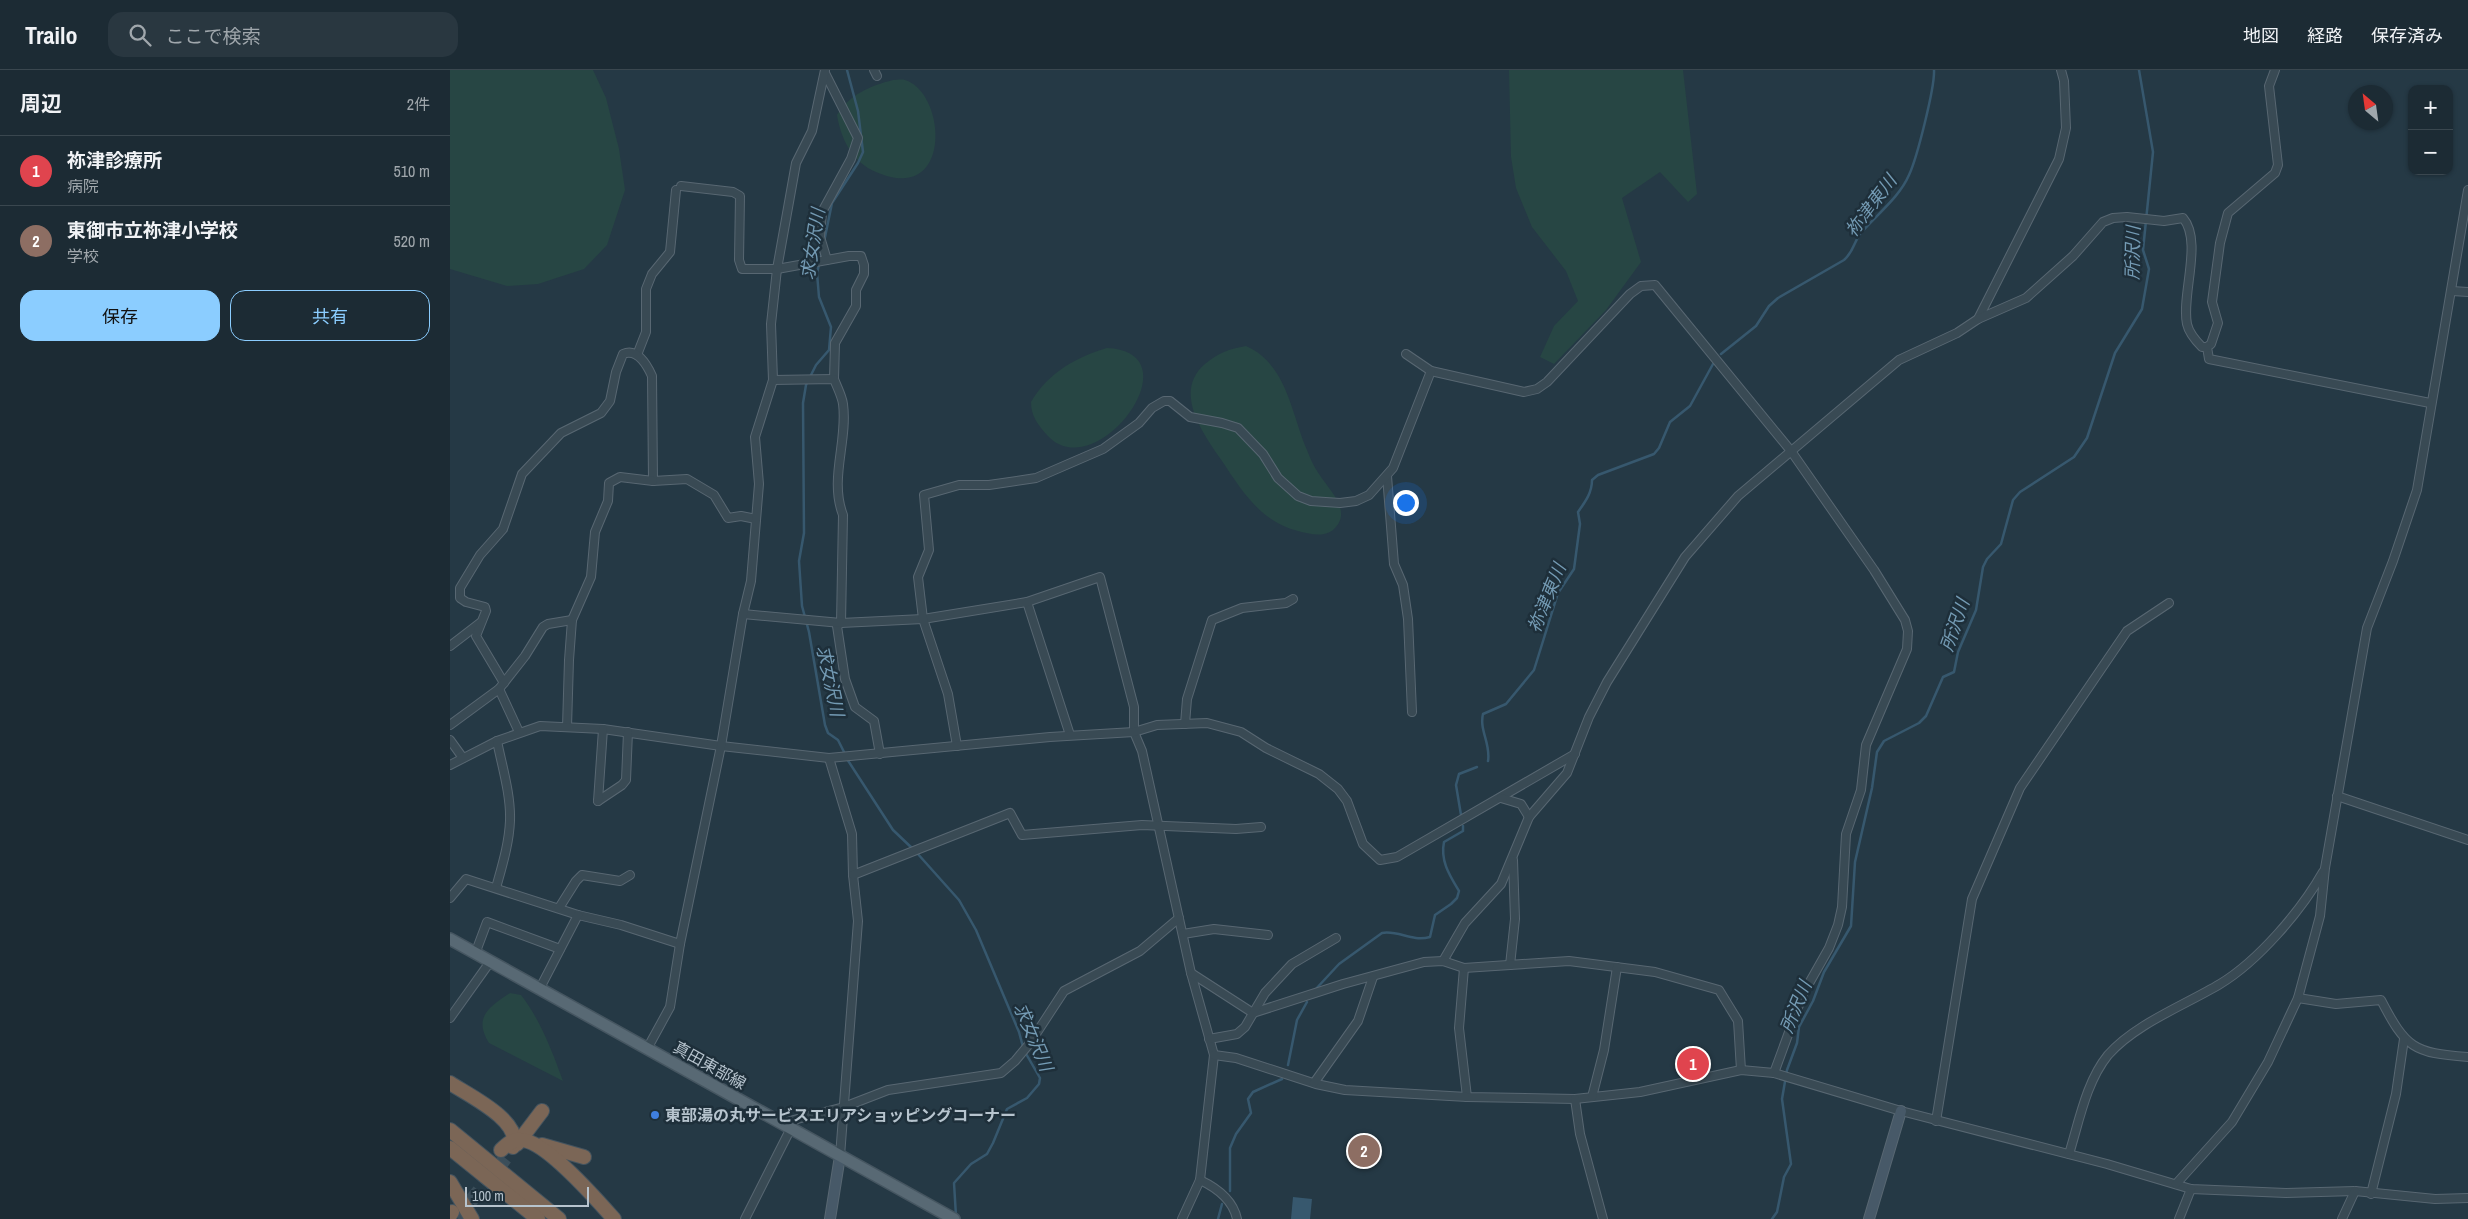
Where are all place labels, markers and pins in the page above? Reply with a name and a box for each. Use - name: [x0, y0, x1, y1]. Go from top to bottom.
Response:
- pin: 1: [1677, 1045, 1709, 1083]
- place label: 東部湯の丸サービスエリアショッピングコーナー: [665, 1104, 1016, 1126]
- marker: 東部湯の丸サービスエリアショッピングコーナー: [649, 1109, 661, 1121]
- pin: 2: [1348, 1132, 1380, 1170]

